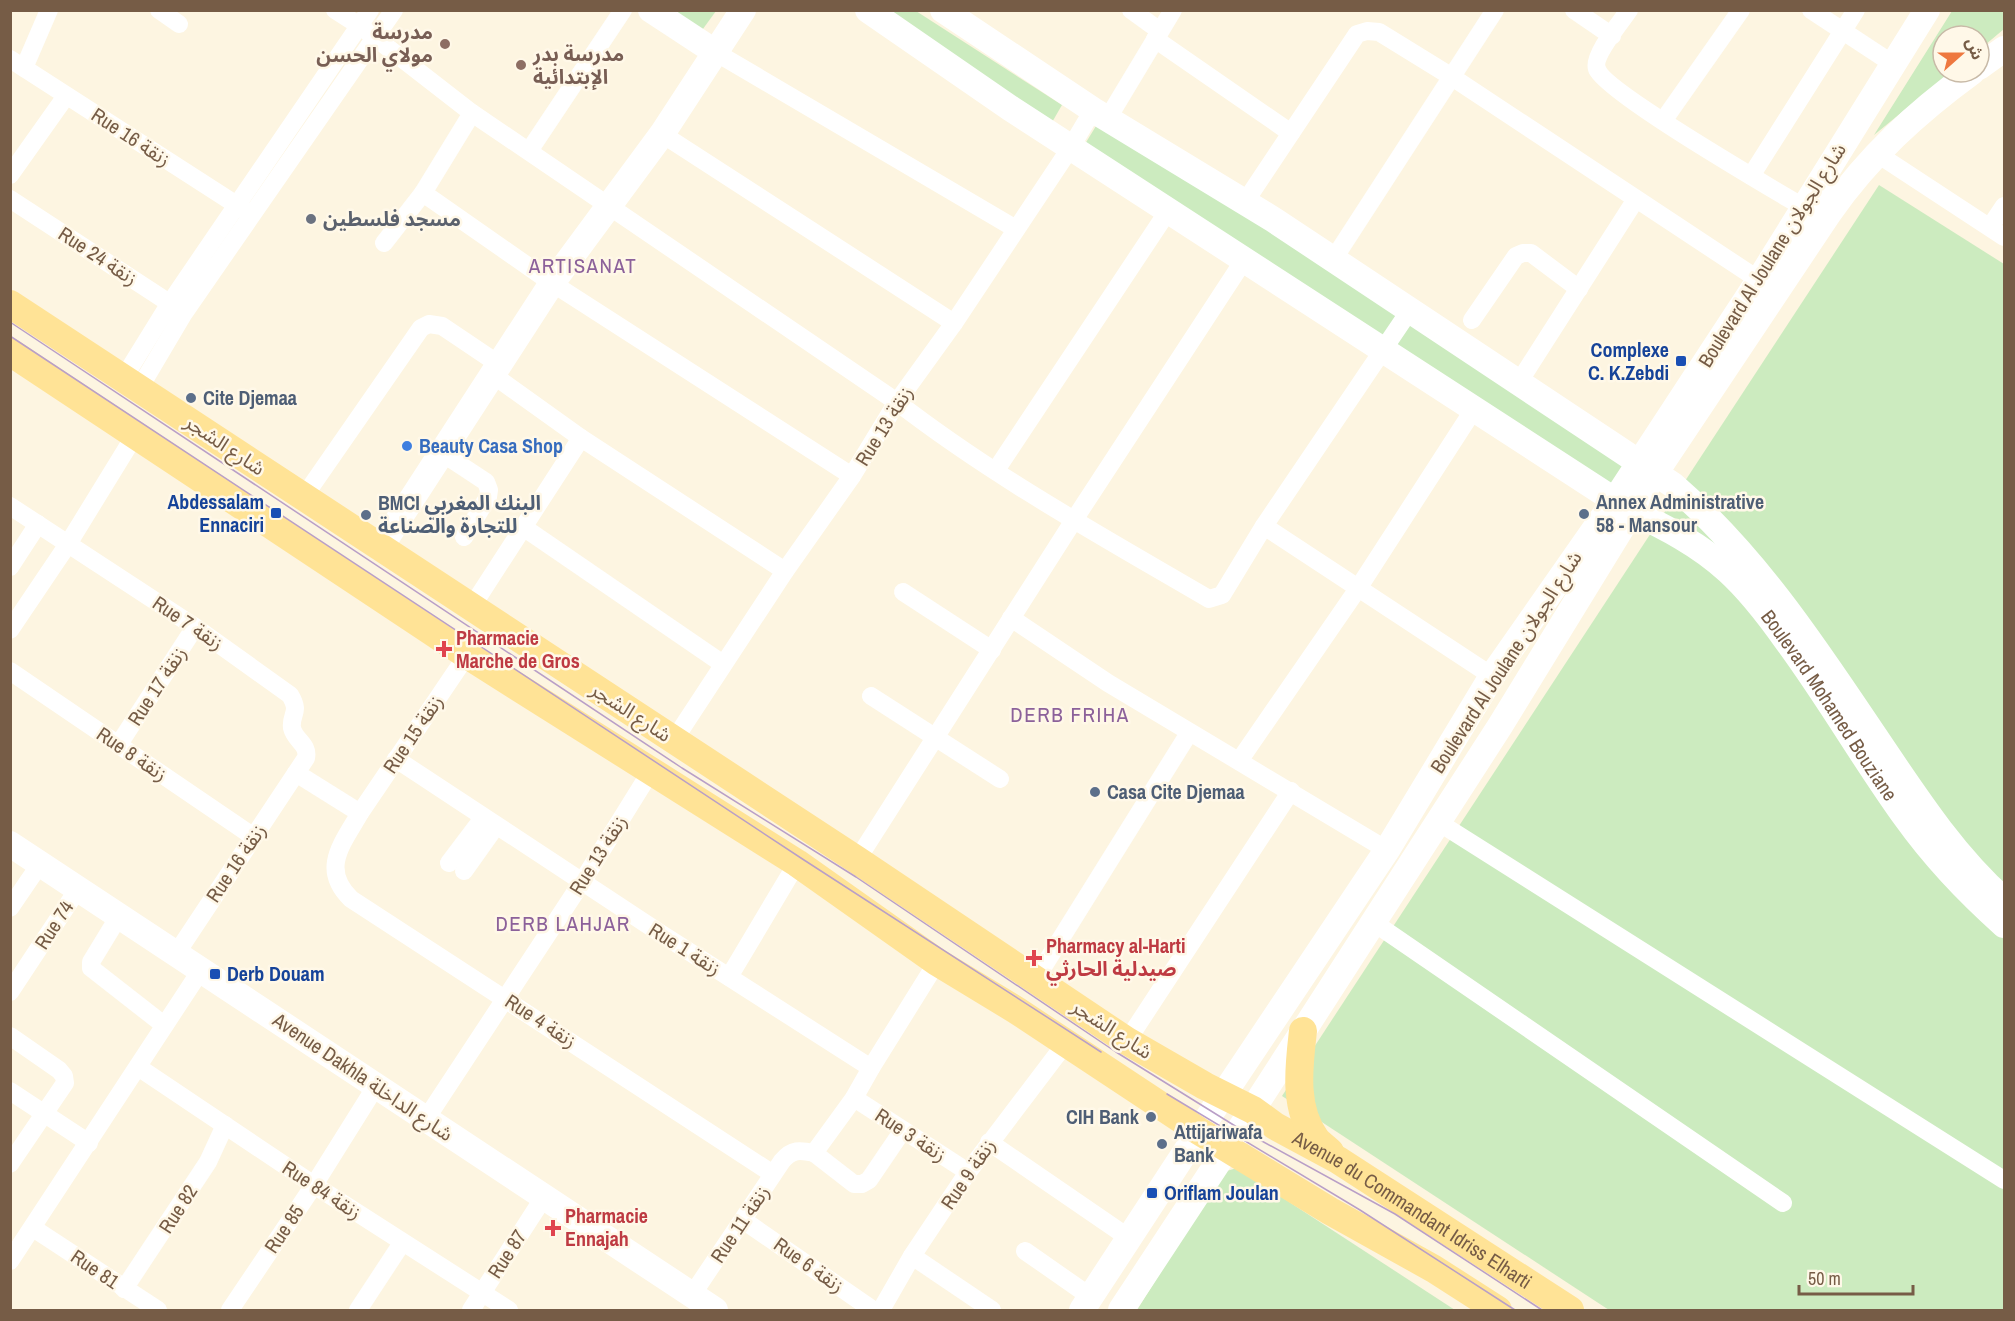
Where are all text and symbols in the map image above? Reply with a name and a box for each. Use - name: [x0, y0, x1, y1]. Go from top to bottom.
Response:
- place label: مدرسة مولاي الحسن: [316, 18, 433, 72]
- north arrow: [1931, 24, 1991, 84]
- text: ش: [1961, 34, 1989, 63]
- marker: مدرسة مولاي الحسن: [438, 37, 452, 51]
- place label: مدرسة بدر الإبتدائية: [532, 40, 624, 91]
- marker: مدرسة بدر الإبتدائية: [514, 58, 528, 72]
- street label: Rue 16 زنقة: [87, 101, 176, 172]
- street label: Boulevard Al Joulane شارع الجولان: [1691, 137, 1854, 373]
- place label: مسجد فلسطين: [323, 205, 461, 232]
- marker: مسجد فلسطين: [304, 212, 318, 226]
- street label: Rue 24 زنقة: [54, 220, 143, 291]
- district label: ARTISANAT: [528, 251, 637, 280]
- place label: Complexe C. K.Zebdi: [1588, 336, 1669, 386]
- marker: Complexe C. K.Zebdi: [1674, 354, 1688, 368]
- street label: Rue 13 زنقة: [848, 381, 919, 471]
- place label: Cite Djemaa: [203, 384, 297, 411]
- marker: Cite Djemaa: [184, 391, 198, 405]
- street label: شارع الشجر: [178, 407, 271, 483]
- place label: Beauty Casa Shop: [419, 432, 563, 459]
- marker: Beauty Casa Shop: [400, 439, 414, 453]
- place label: Abdessalam Ennaciri: [167, 488, 264, 538]
- place label: Annex Administrative 58 - Mansour: [1596, 488, 1764, 538]
- place label: BMCI البنك المغربي للتجارة والصناعة: [378, 489, 541, 539]
- marker: Abdessalam Ennaciri: [269, 506, 283, 520]
- marker: Annex Administrative 58 - Mansour: [1577, 507, 1591, 521]
- marker: BMCI البنك المغربي للتجارة والصناعة: [359, 508, 373, 522]
- street label: Boulevard Al Joulane شارع الجولان: [1424, 545, 1589, 779]
- street label: Rue 7 زنقة: [148, 589, 229, 656]
- street label: Boulevard Mohamed Bouziane: [1755, 604, 1904, 806]
- place label: Pharmacie Marche de Gros: [456, 624, 580, 674]
- street label: Rue 17 زنقة: [121, 641, 192, 730]
- marker: Pharmacie Marche de Gros: [437, 642, 451, 656]
- street label: شارع الشجر: [584, 675, 677, 749]
- street label: Rue 15 زنقة: [376, 689, 449, 778]
- district label: DERB FRIHA: [1010, 700, 1130, 729]
- street label: Rue 8 زنقة: [92, 720, 173, 787]
- place label: Casa Cite Djemaa: [1107, 778, 1245, 805]
- marker: Casa Cite Djemaa: [1088, 785, 1102, 799]
- street label: Rue 13 زنقة: [562, 810, 633, 900]
- street label: Rue 16 زنقة: [199, 818, 272, 907]
- street label: Rue 74: [28, 895, 79, 954]
- district label: DERB LAHJAR: [495, 909, 631, 938]
- street label: Rue 1 زنقة: [644, 916, 726, 981]
- place label: Pharmacy al-Harti صيدلية الحارثي: [1046, 932, 1185, 986]
- marker: Pharmacy al-Harti صيدلية الحارثي: [1027, 951, 1041, 965]
- place label: Derb Douam: [227, 960, 325, 987]
- marker: Derb Douam: [208, 967, 222, 981]
- street label: Rue 4 زنقة: [500, 987, 582, 1054]
- street label: شارع الشجر: [1065, 992, 1158, 1066]
- street label: Avenue Dakhla شارع الداخلة: [266, 1006, 459, 1149]
- street label: Rue 3 زنقة: [870, 1101, 952, 1168]
- place label: CIH Bank: [1066, 1103, 1140, 1130]
- marker: CIH Bank: [1144, 1110, 1158, 1124]
- place label: Attijariwafa Bank: [1174, 1118, 1262, 1168]
- street label: Avenue du Commandant Idriss Elharti: [1287, 1124, 1537, 1295]
- street label: Rue 9 زنقة: [934, 1133, 1001, 1214]
- marker: Attijariwafa Bank: [1155, 1137, 1169, 1151]
- street label: Rue 84 زنقة: [278, 1154, 367, 1225]
- street label: Rue 82: [152, 1179, 203, 1238]
- place label: Oriflam Joulan: [1164, 1179, 1279, 1206]
- street label: Rue 11 زنقة: [704, 1180, 775, 1268]
- marker: Oriflam Joulan: [1145, 1186, 1159, 1200]
- street label: Rue 85: [258, 1199, 310, 1258]
- place label: Pharmacie Ennajah: [565, 1202, 648, 1252]
- marker: Pharmacie Ennajah: [546, 1221, 560, 1235]
- street label: Rue 87: [481, 1224, 532, 1283]
- street label: Rue 6 زنقة: [769, 1231, 850, 1299]
- street label: Rue 81: [66, 1243, 125, 1295]
- scale bar: [1799, 1258, 1913, 1296]
- text: 50 m: [1808, 1266, 1841, 1291]

